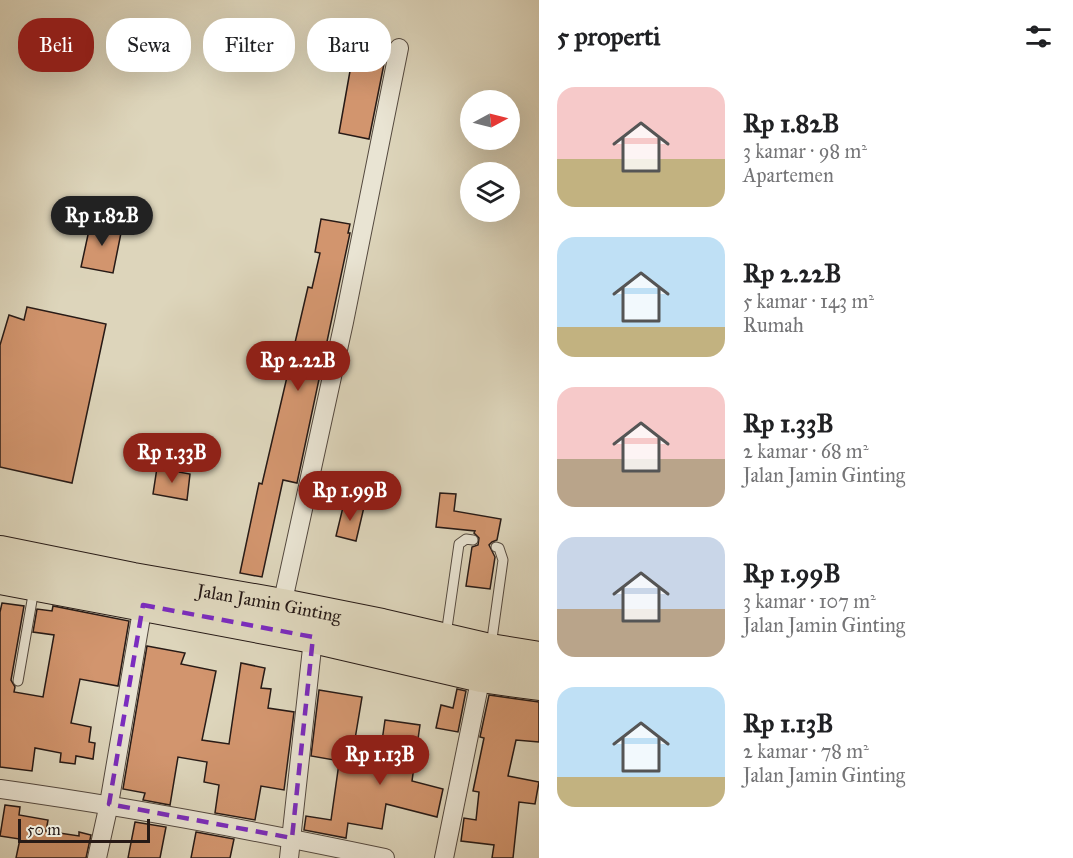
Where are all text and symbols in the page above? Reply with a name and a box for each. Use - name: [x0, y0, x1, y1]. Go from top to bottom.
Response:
- chip: Beli: [18, 18, 94, 72]
- chip: Sewa: [106, 18, 191, 72]
- chip: Filter: [203, 18, 295, 72]
- chip: Baru: [307, 18, 391, 72]
- text: 5 properti: [557, 20, 660, 52]
- icon: filters: [1022, 20, 1055, 53]
- north arrow: [460, 90, 520, 150]
- map controls: [460, 90, 520, 222]
- text: Rp 1.82B: [743, 107, 839, 139]
- icon: home: [605, 111, 677, 183]
- text: 3 kamar · 98 m²: [743, 139, 867, 163]
- button: layers: [460, 162, 520, 222]
- text: Apartemen: [743, 163, 834, 187]
- pin: Rp 1.82B: [40, 196, 164, 247]
- text: Rp 1.82B: [65, 203, 139, 227]
- text: Rp 2.22B: [743, 257, 841, 289]
- icon: home: [605, 261, 677, 333]
- text: 5 kamar · 143 m²: [743, 289, 874, 313]
- text: Rumah: [743, 313, 804, 337]
- pin: Rp 2.22B: [236, 341, 360, 392]
- text: Rp 2.22B: [260, 348, 336, 372]
- text: Rp 1.33B: [743, 407, 834, 439]
- icon: home: [605, 411, 677, 483]
- pin: Rp 1.33B: [110, 433, 234, 484]
- text: 2 kamar · 68 m²: [743, 439, 868, 463]
- text: Rp 1.33B: [137, 440, 207, 464]
- text: Jalan Jamin Ginting: [743, 463, 905, 487]
- pin: Rp 1.99B: [288, 471, 412, 522]
- text: Rp 1.99B: [312, 478, 388, 502]
- text: Rp 1.99B: [743, 557, 841, 589]
- icon: home: [605, 561, 677, 633]
- street label: Jalan Jamin Ginting: [193, 579, 344, 629]
- text: 3 kamar · 107 m²: [743, 589, 876, 613]
- text: Jalan Jamin Ginting: [743, 613, 905, 637]
- text: Rp 1.13B: [743, 707, 833, 739]
- icon: home: [605, 711, 677, 783]
- pin: Rp 1.13B: [318, 735, 442, 786]
- text: 2 kamar · 78 m²: [743, 739, 869, 763]
- text: Rp 1.13B: [345, 742, 415, 766]
- text: Jalan Jamin Ginting: [743, 763, 905, 787]
- scale bar: [18, 816, 150, 844]
- text: 50 m: [27, 820, 61, 839]

